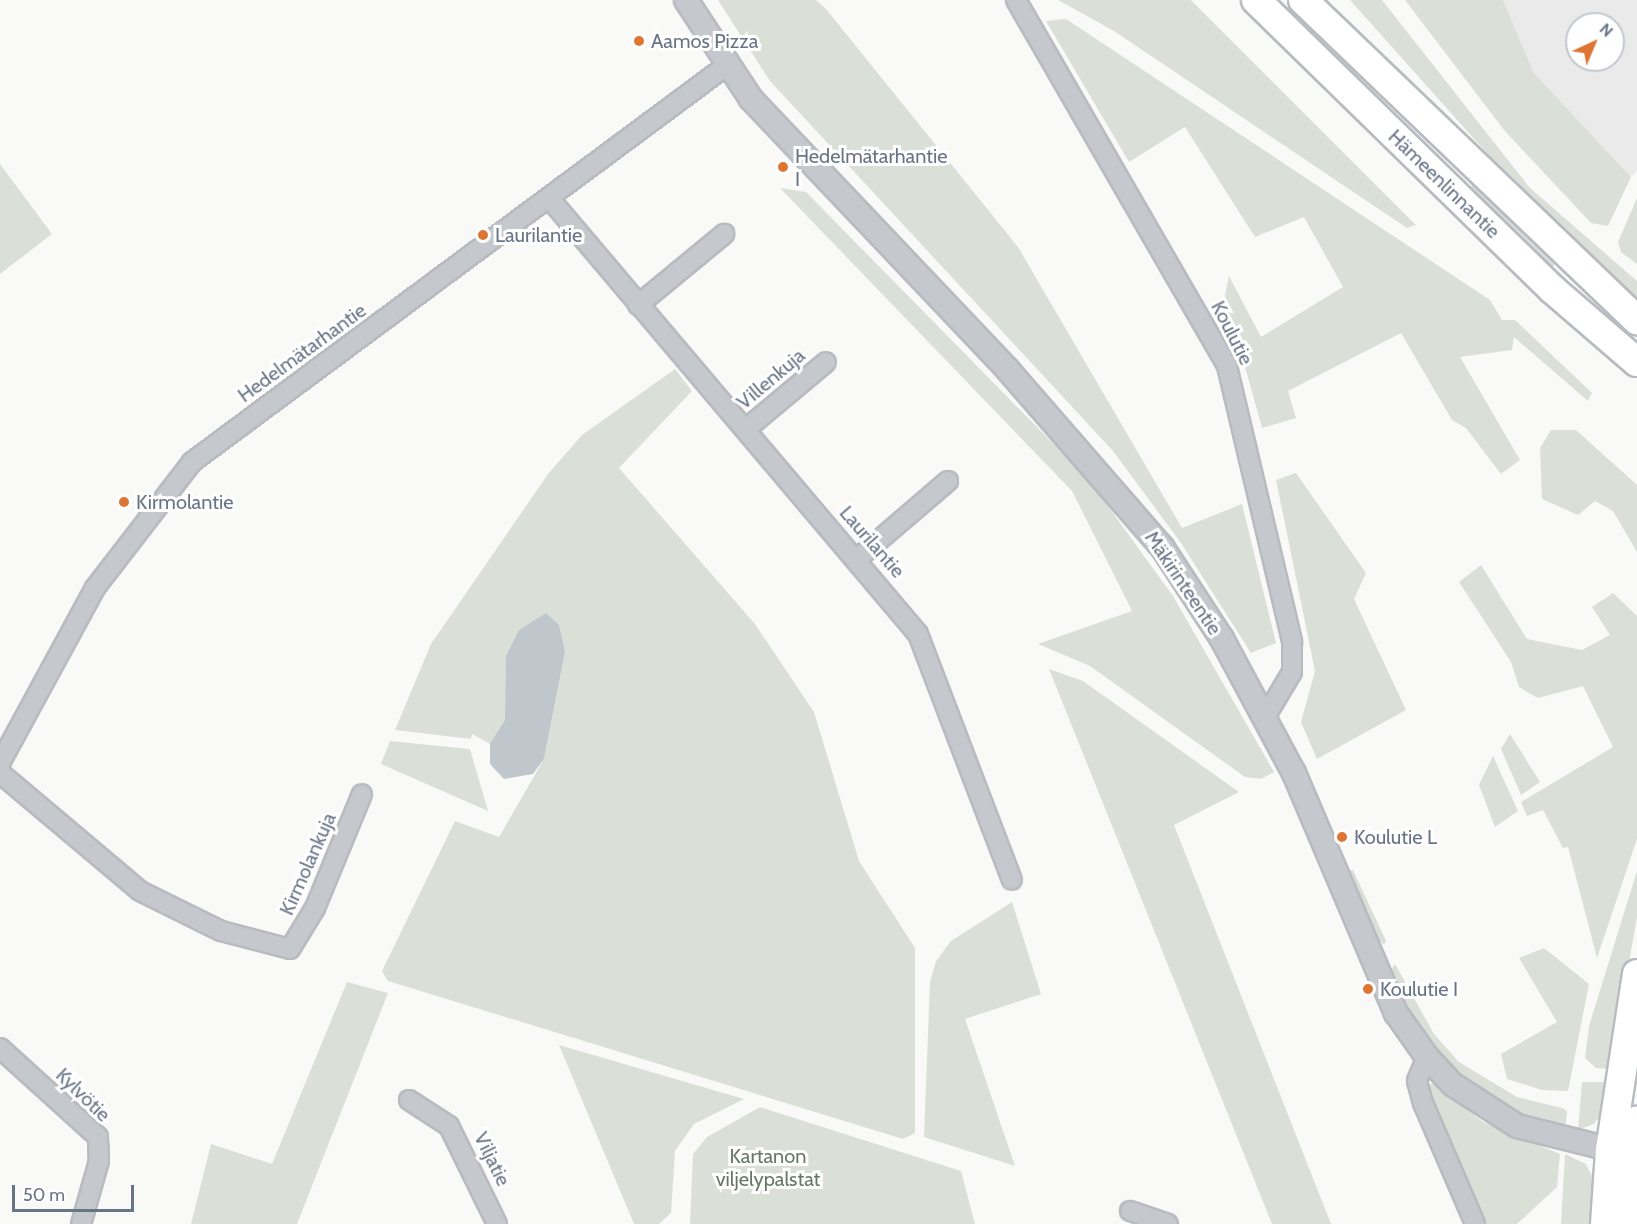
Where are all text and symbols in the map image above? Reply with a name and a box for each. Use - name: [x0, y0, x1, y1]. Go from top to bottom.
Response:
- north arrow: [1565, 12, 1625, 72]
- text: N: [1596, 19, 1617, 41]
- place label: Aamos Pizza: [651, 29, 758, 53]
- marker: Aamos Pizza: [632, 34, 646, 48]
- street label: Hämeenlinnantie: [1383, 125, 1505, 243]
- place label: Hedelmätarhantie I: [795, 144, 947, 191]
- marker: Hedelmätarhantie I: [776, 160, 790, 174]
- place label: Laurilantie: [495, 223, 582, 247]
- marker: Laurilantie: [476, 228, 490, 242]
- street label: Koulutie: [1206, 297, 1258, 369]
- street label: Hedelmätarhantie: [233, 298, 371, 408]
- street label: Villenkuja: [732, 344, 810, 414]
- place label: Kirmolantie: [136, 490, 233, 514]
- marker: Kirmolantie: [117, 495, 131, 509]
- street label: Laurilantie: [834, 501, 910, 583]
- street label: Mäkirinteentie: [1140, 527, 1226, 639]
- street label: Kirmolankuja: [275, 809, 341, 919]
- place label: Koulutie L: [1354, 825, 1437, 849]
- marker: Koulutie L: [1335, 830, 1349, 844]
- place label: Koulutie I: [1380, 977, 1458, 1001]
- marker: Koulutie I: [1361, 982, 1375, 996]
- street label: Kylvötie: [51, 1063, 115, 1127]
- street label: Viljatie: [469, 1128, 515, 1190]
- park label: Kartanon viljelypalstat: [716, 1145, 820, 1192]
- scale bar: [15, 1173, 136, 1211]
- text: 50 m: [23, 1184, 65, 1206]

